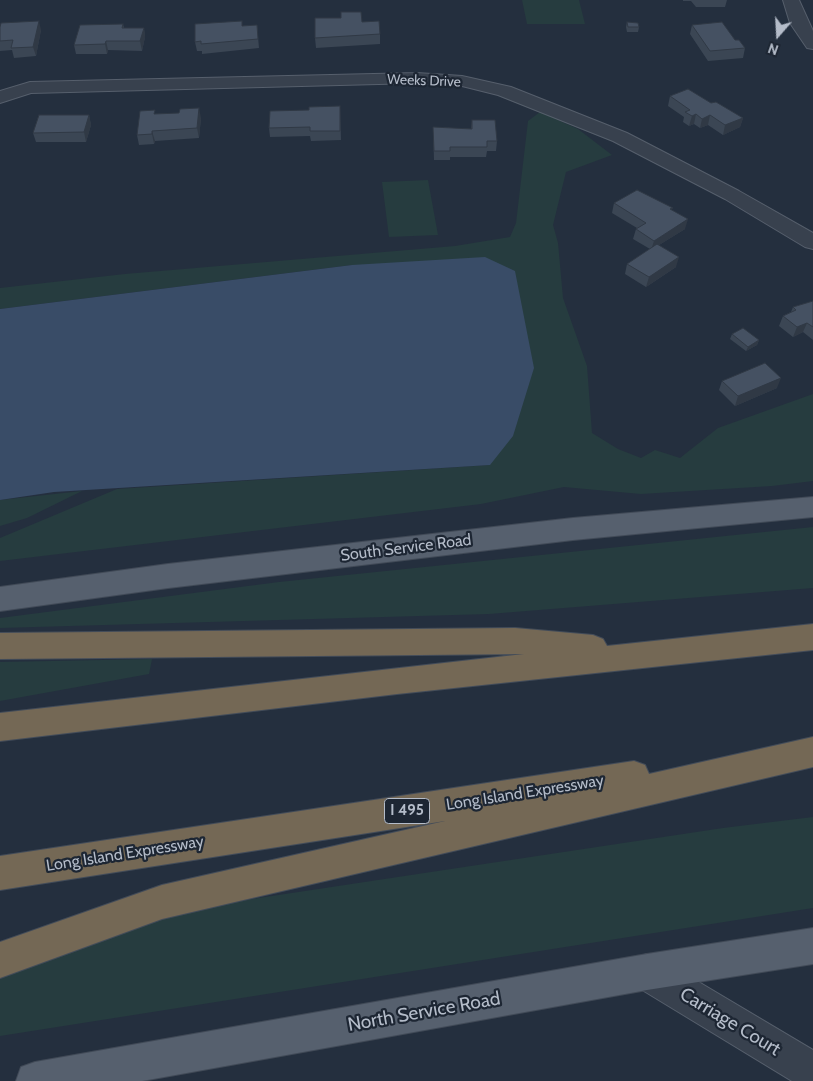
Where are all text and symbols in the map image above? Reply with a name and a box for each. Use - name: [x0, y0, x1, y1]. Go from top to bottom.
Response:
- north arrow: [753, 10, 803, 60]
- text: N: [766, 39, 781, 59]
- street label: Weeks Drive: [387, 71, 461, 91]
- street label: South Service Road: [339, 530, 473, 566]
- street label: Long Island Expressway: [445, 771, 605, 815]
- road number: I 495: [384, 798, 430, 824]
- street label: Long Island Expressway: [45, 832, 205, 876]
- street label: Carriage Court: [675, 983, 785, 1061]
- street label: North Service Road: [346, 987, 502, 1037]

